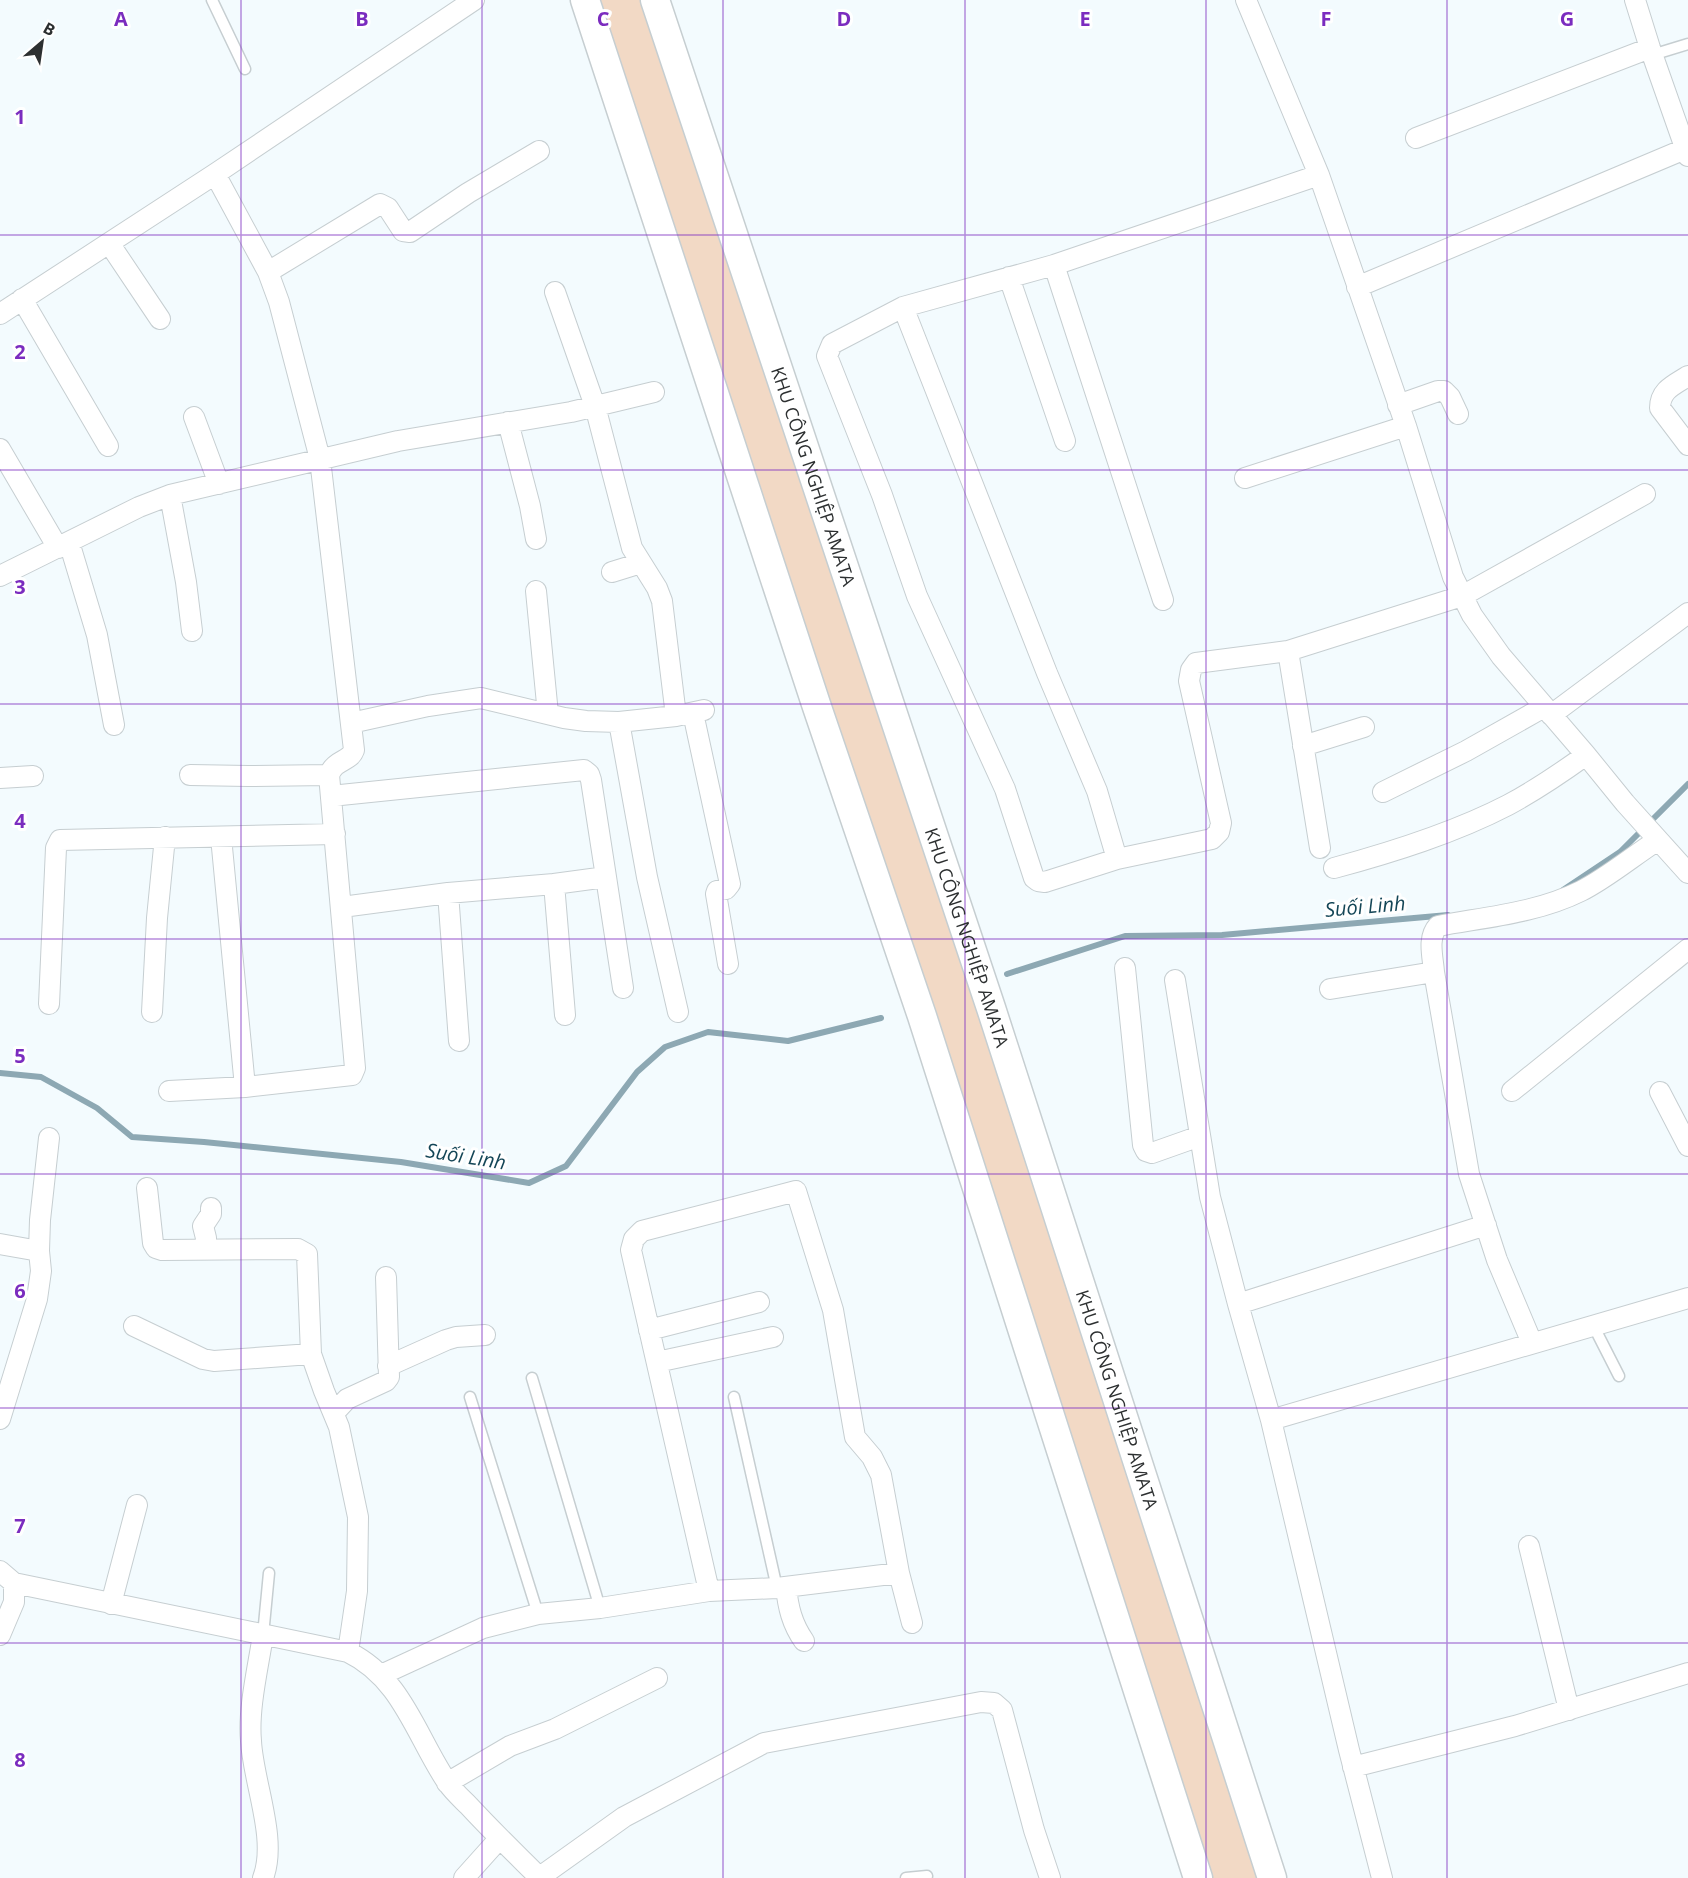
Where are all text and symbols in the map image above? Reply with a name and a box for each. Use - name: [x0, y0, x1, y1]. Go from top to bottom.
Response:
- text: A: [114, 5, 128, 32]
- text: B: [355, 5, 369, 32]
- text: C: [597, 5, 610, 32]
- text: D: [837, 5, 851, 32]
- text: E: [1079, 5, 1091, 32]
- text: F: [1321, 5, 1331, 32]
- text: G: [1560, 5, 1574, 32]
- north arrow: [12, 12, 72, 72]
- text: B: [39, 17, 59, 41]
- text: 1: [14, 103, 26, 130]
- text: 2: [14, 338, 26, 365]
- street label: KHU CÔNG NGHIỆP AMATA: [766, 364, 862, 590]
- text: 3: [14, 573, 26, 600]
- text: 4: [14, 807, 26, 834]
- street label: KHU CÔNG NGHIỆP AMATA: [920, 825, 1015, 1051]
- water label: Suối Linh: [1324, 889, 1406, 923]
- text: 5: [14, 1042, 26, 1069]
- water label: Suối Linh: [424, 1136, 508, 1176]
- text: 6: [14, 1277, 26, 1304]
- street label: KHU CÔNG NGHIỆP AMATA: [1071, 1287, 1164, 1513]
- text: 7: [14, 1512, 26, 1539]
- text: 8: [14, 1746, 26, 1773]

